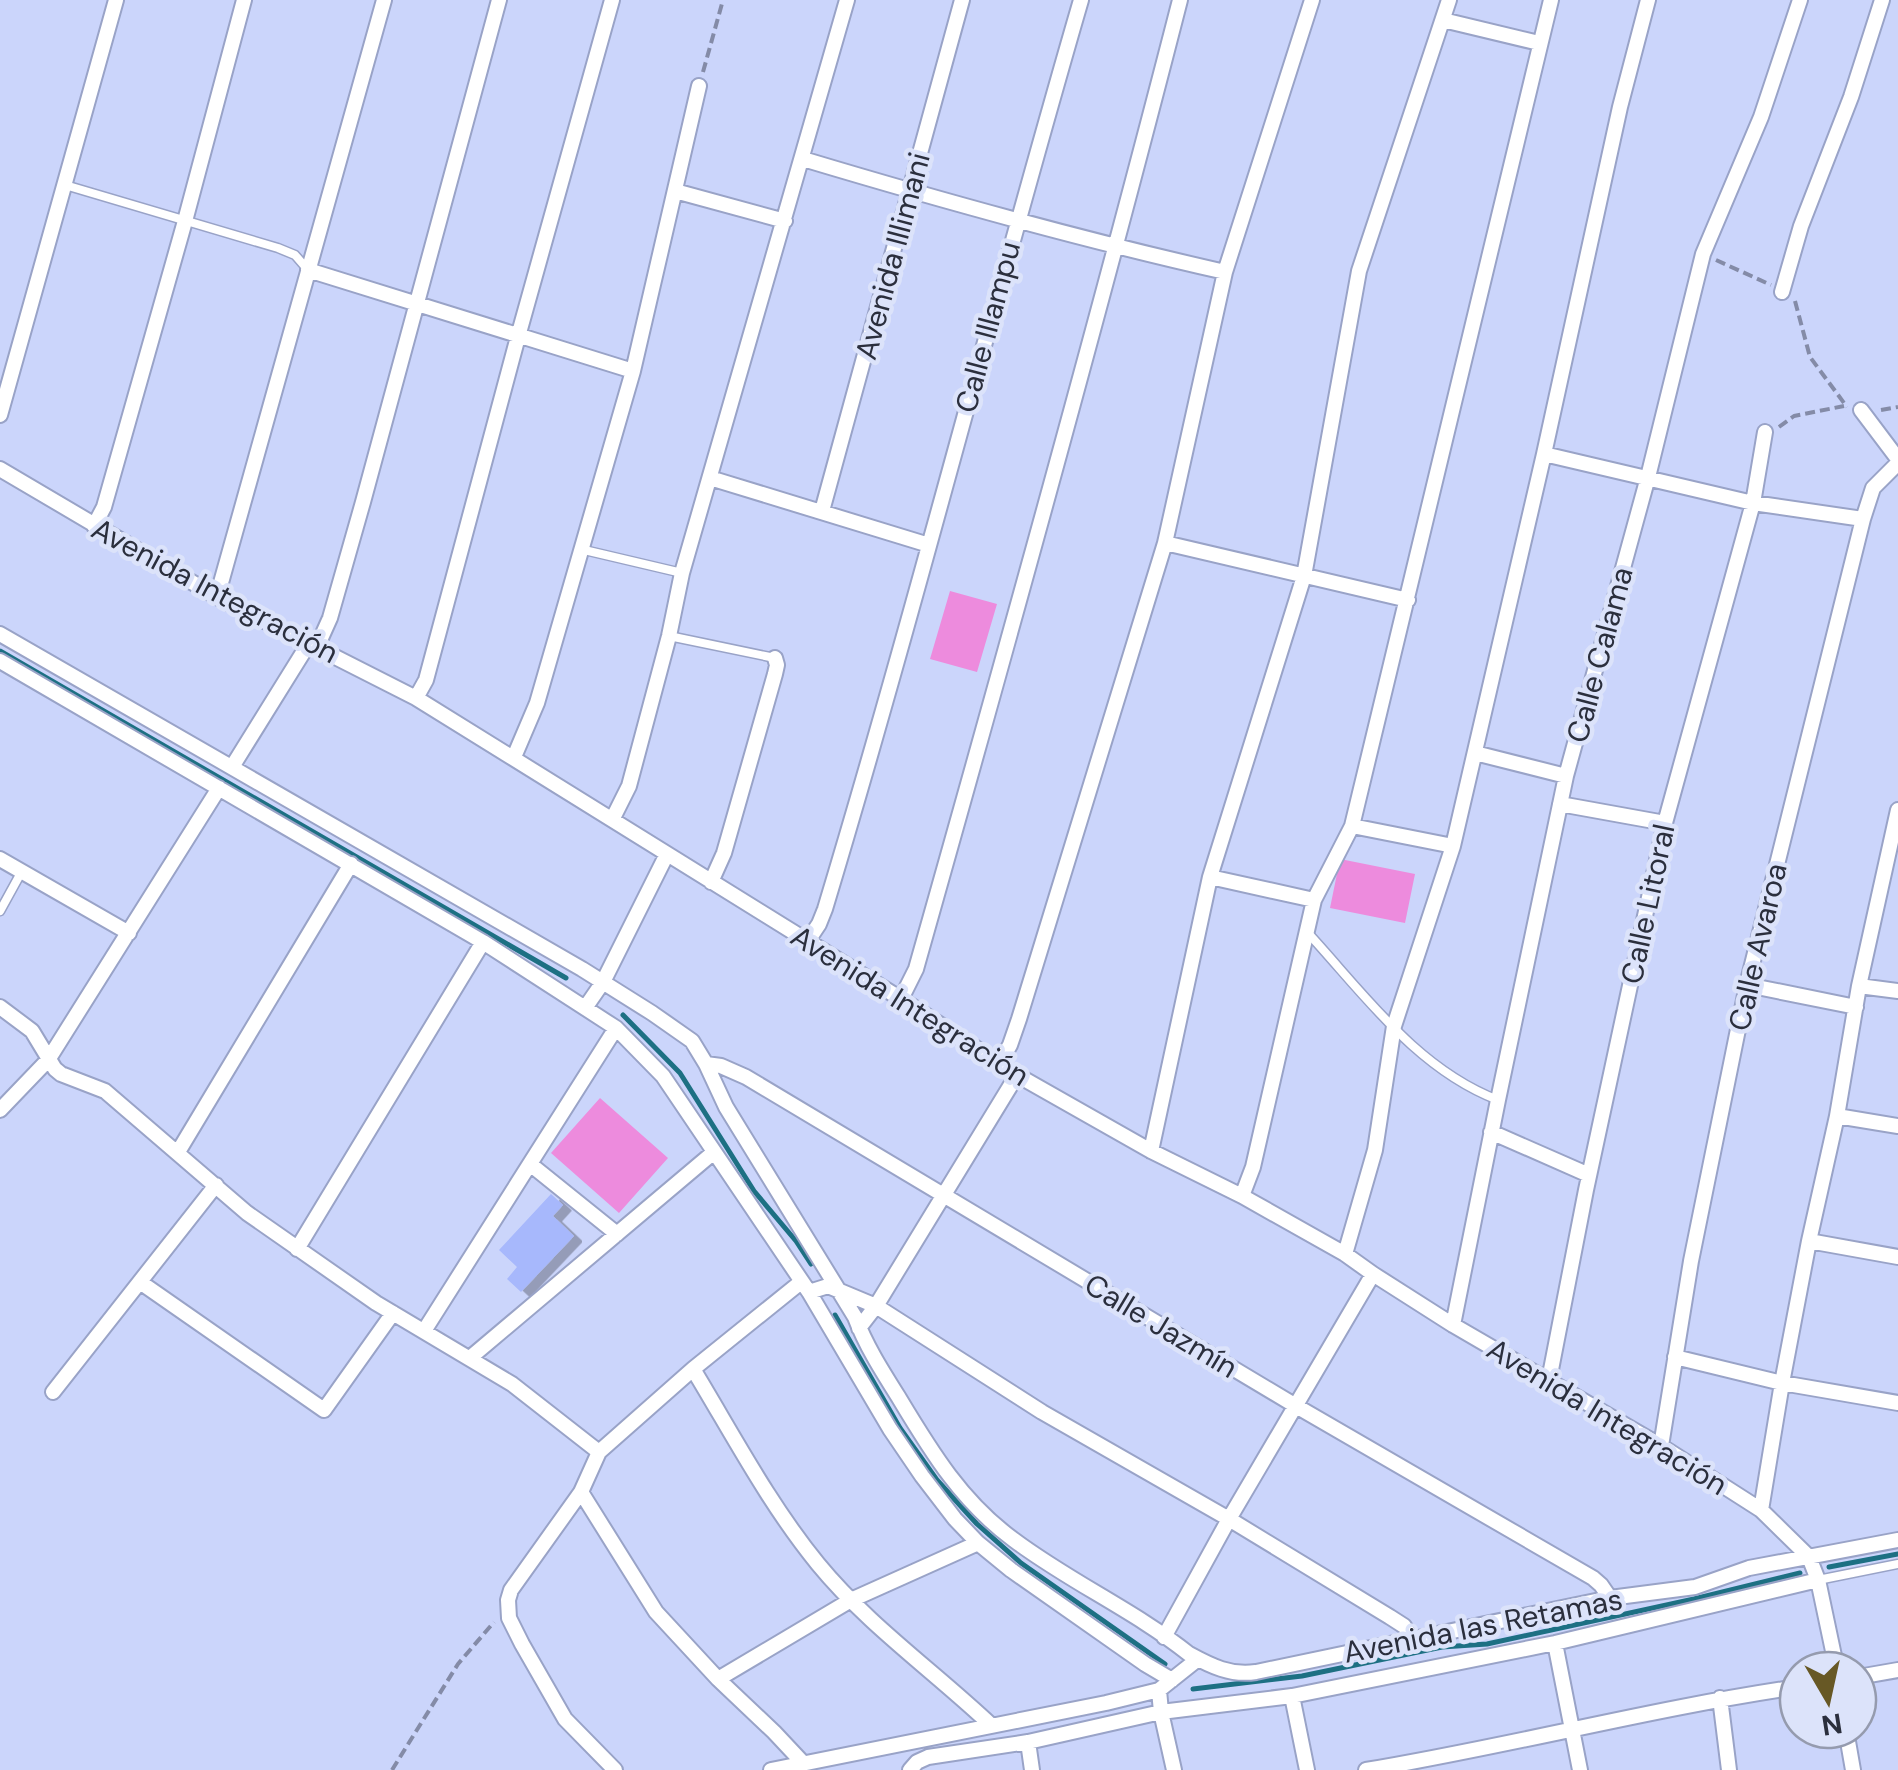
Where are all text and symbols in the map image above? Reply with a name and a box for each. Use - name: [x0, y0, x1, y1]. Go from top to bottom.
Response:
- street label: Avenida Illimani: [846, 148, 939, 364]
- street label: Calle Illampu: [946, 237, 1029, 417]
- street label: Avenida Integración: [85, 509, 345, 672]
- street label: Calle Calama: [1557, 563, 1642, 747]
- street label: Calle Litoral: [1612, 820, 1683, 987]
- street label: Calle Avaroa: [1719, 859, 1796, 1034]
- street label: Avenida Integración: [784, 916, 1037, 1095]
- street label: Calle Jazmín: [1078, 1265, 1245, 1387]
- street label: Avenida Integración: [1480, 1329, 1735, 1504]
- street label: Avenida las Retamas: [1340, 1579, 1626, 1672]
- north arrow: [1778, 1650, 1878, 1750]
- text: N: [1819, 1704, 1845, 1744]

